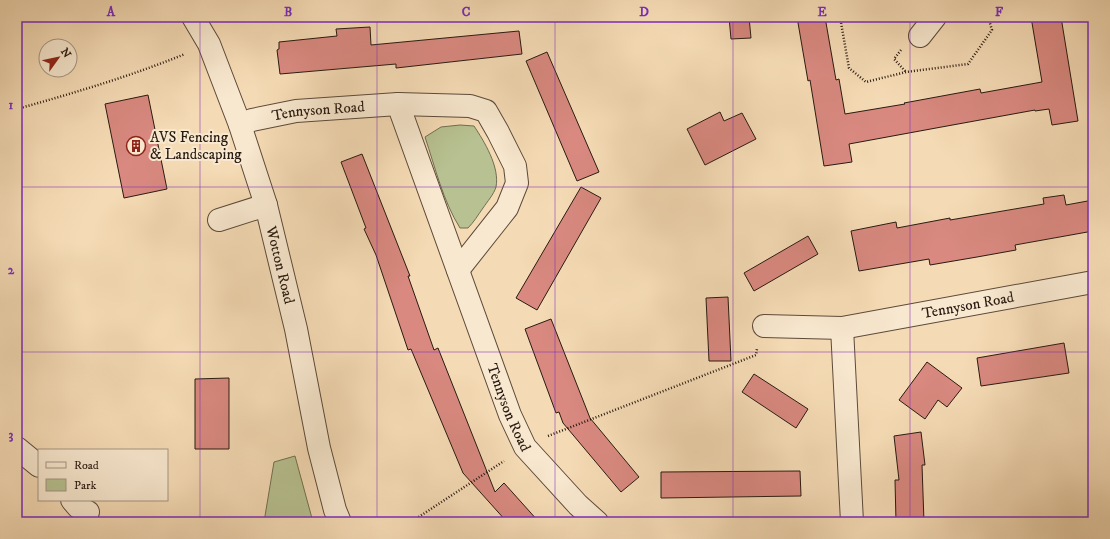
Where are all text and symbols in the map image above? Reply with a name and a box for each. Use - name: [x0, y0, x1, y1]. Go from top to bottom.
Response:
- text: A: [106, 4, 116, 20]
- text: B: [284, 4, 292, 20]
- text: C: [462, 4, 471, 20]
- text: D: [639, 4, 649, 20]
- text: E: [817, 4, 827, 20]
- text: F: [995, 4, 1004, 20]
- north arrow: [38, 38, 78, 78]
- text: N: [57, 45, 74, 61]
- text: 1: [9, 97, 14, 113]
- street label: Tennyson Road: [270, 97, 366, 125]
- place label: AVS Fencing & Landscaping: [150, 128, 242, 164]
- building icon: AVS Fencing & Landscaping: [125, 135, 147, 157]
- street label: Wotton Road: [262, 223, 299, 306]
- text: 2: [8, 262, 15, 278]
- street label: Tennyson Road: [920, 287, 1016, 323]
- street label: Tennyson Road: [483, 361, 535, 455]
- text: 3: [9, 427, 14, 443]
- legend: [38, 449, 168, 501]
- text: Road: [74, 458, 99, 473]
- text: Park: [74, 478, 96, 493]

